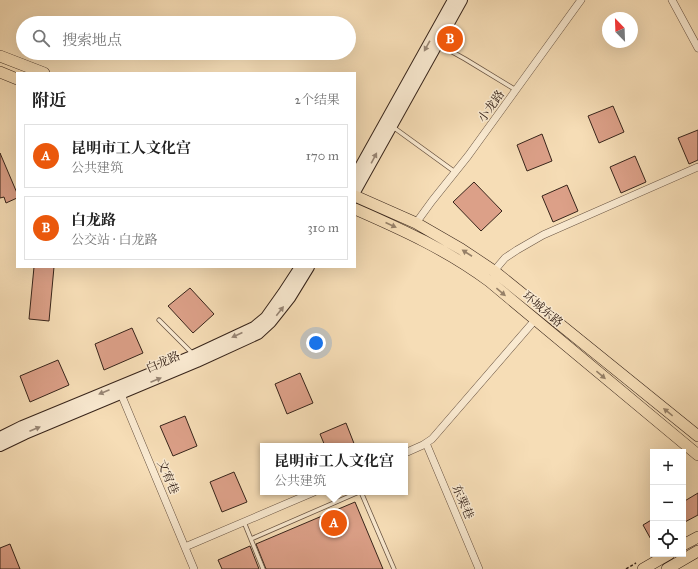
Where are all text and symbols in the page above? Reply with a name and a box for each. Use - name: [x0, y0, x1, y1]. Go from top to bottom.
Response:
- north arrow: [602, 12, 638, 48]
- search box: [16, 16, 356, 60]
- pin: B: [437, 24, 463, 54]
- icon: search: [30, 27, 52, 49]
- text: 搜索地点: [62, 31, 122, 49]
- one-way arrow: [424, 40, 430, 52]
- street label: 小龙路: [475, 87, 507, 125]
- text: 附近: [32, 90, 66, 111]
- text: 2个结果: [295, 92, 340, 108]
- text: 昆明市工人文化宫: [71, 139, 191, 157]
- text: A: [42, 148, 50, 164]
- text: 170 m: [306, 148, 339, 164]
- one-way arrow: [371, 152, 377, 164]
- text: 公共建筑: [71, 160, 123, 176]
- text: 白龙路: [71, 211, 116, 229]
- text: B: [42, 220, 50, 236]
- text: 310 m: [307, 220, 339, 236]
- one-way arrow: [385, 222, 397, 228]
- text: 公交站 · 白龙路: [71, 232, 157, 248]
- one-way arrow: [462, 249, 472, 257]
- one-way arrow: [496, 287, 507, 296]
- street label: 环城东路: [520, 288, 566, 330]
- one-way arrow: [276, 306, 284, 317]
- one-way arrow: [231, 332, 242, 338]
- your location: [306, 333, 326, 353]
- street label: 白龙路: [144, 349, 182, 375]
- one-way arrow: [596, 370, 607, 379]
- one-way arrow: [150, 376, 162, 382]
- one-way arrow: [99, 389, 110, 395]
- one-way arrow: [662, 407, 673, 416]
- one-way arrow: [30, 426, 42, 432]
- popup: [260, 443, 408, 495]
- map controls: [650, 449, 686, 557]
- button: +: [650, 449, 686, 485]
- text: 昆明市工人文化宫: [274, 452, 394, 470]
- street label: 文宥巷: [155, 458, 181, 496]
- text: 公共建筑: [274, 473, 326, 489]
- street label: 东栗巷: [450, 483, 476, 521]
- button: −: [650, 485, 686, 521]
- pin: A: [321, 508, 347, 538]
- button: locate: [650, 521, 686, 557]

